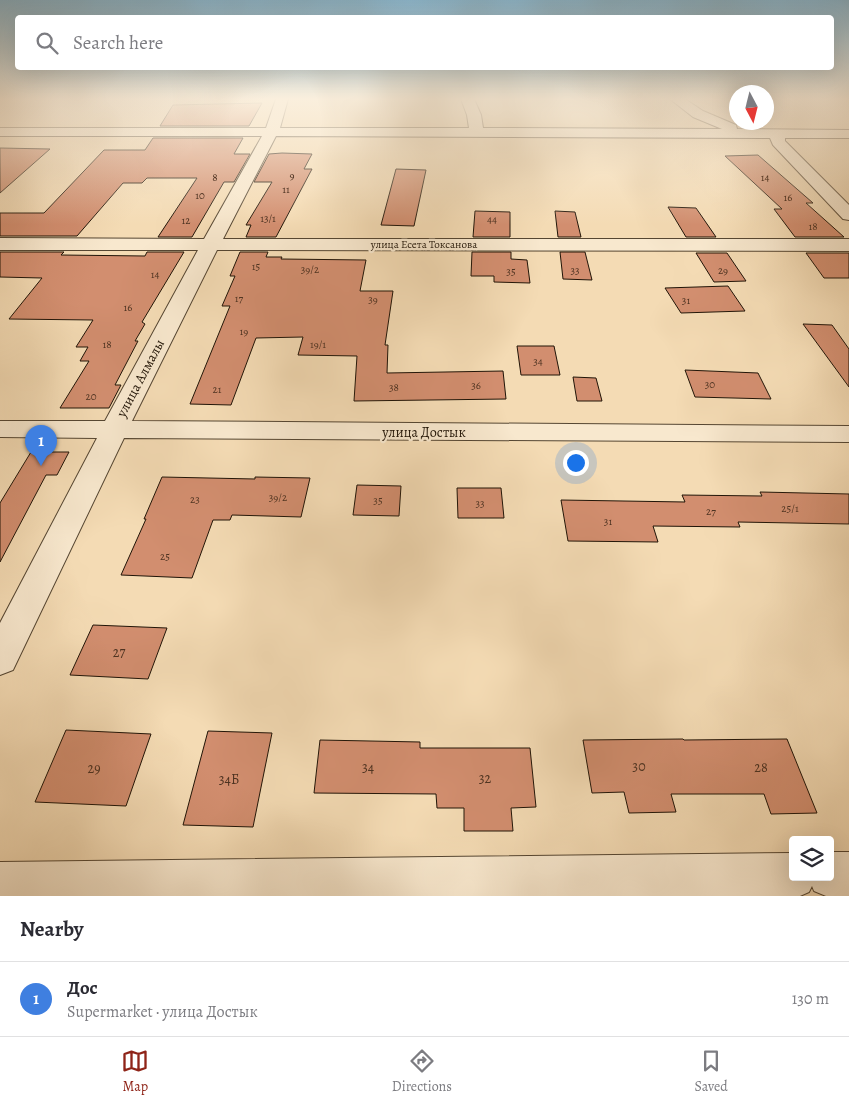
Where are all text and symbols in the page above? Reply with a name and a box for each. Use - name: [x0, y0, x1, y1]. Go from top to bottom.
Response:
- search box: [15, 15, 834, 70]
- icon: search: [33, 29, 61, 57]
- text: Search here: [73, 30, 163, 56]
- north arrow: [729, 85, 774, 130]
- house number: 9: [289, 168, 295, 183]
- house number: 8: [212, 170, 218, 185]
- house number: 14: [761, 170, 769, 185]
- house number: 11: [282, 182, 290, 197]
- house number: 10: [195, 188, 205, 203]
- house number: 16: [784, 190, 792, 205]
- house number: 13/1: [260, 211, 276, 226]
- house number: 44: [487, 212, 497, 227]
- house number: 12: [182, 213, 191, 228]
- house number: 18: [808, 219, 818, 234]
- street label: улица Есета Токсанова: [370, 237, 478, 252]
- house number: 15: [252, 259, 261, 274]
- house number: 39/2: [301, 262, 319, 277]
- house number: 33: [570, 263, 580, 278]
- house number: 29: [718, 263, 728, 278]
- house number: 35: [506, 264, 516, 279]
- house number: 14: [151, 267, 159, 282]
- house number: 17: [235, 291, 244, 306]
- house number: 39: [368, 292, 378, 307]
- house number: 31: [682, 293, 690, 308]
- house number: 16: [124, 300, 132, 315]
- house number: 19: [240, 324, 248, 339]
- street label: улица Алмалы: [111, 336, 169, 421]
- house number: 18: [102, 337, 112, 352]
- house number: 19/1: [310, 337, 326, 352]
- house number: 34: [533, 354, 543, 369]
- house number: 30: [705, 377, 715, 392]
- house number: 36: [471, 378, 481, 393]
- house number: 38: [389, 380, 399, 395]
- house number: 21: [213, 382, 222, 397]
- house number: 20: [85, 389, 97, 404]
- street label: улица Достык: [381, 423, 466, 442]
- pin: 1: [25, 425, 57, 466]
- your location: [563, 450, 589, 476]
- house number: 39/2: [269, 490, 287, 505]
- house number: 23: [190, 492, 200, 507]
- house number: 35: [373, 493, 383, 508]
- house number: 33: [475, 496, 485, 511]
- house number: 25/1: [781, 501, 799, 516]
- house number: 27: [706, 504, 716, 519]
- house number: 31: [604, 514, 612, 529]
- house number: 25: [160, 549, 170, 564]
- house number: 27: [113, 643, 125, 662]
- house number: 30: [632, 757, 646, 776]
- house number: 34: [362, 758, 374, 777]
- house number: 28: [754, 758, 768, 777]
- house number: 29: [87, 759, 101, 778]
- house number: 32: [479, 769, 492, 788]
- house number: 34Б: [219, 770, 239, 789]
- map controls: [789, 836, 834, 881]
- button: layers: [789, 836, 834, 881]
- text: Nearby: [20, 915, 83, 943]
- text: Дос: [67, 975, 98, 1001]
- text: 1: [33, 988, 39, 1010]
- text: 130 m: [792, 988, 829, 1010]
- text: Supermarket · улица Достык: [67, 1001, 258, 1023]
- tab: Map: [121, 1047, 149, 1096]
- tab: Directions: [392, 1047, 452, 1096]
- tab: Saved: [695, 1047, 728, 1096]

